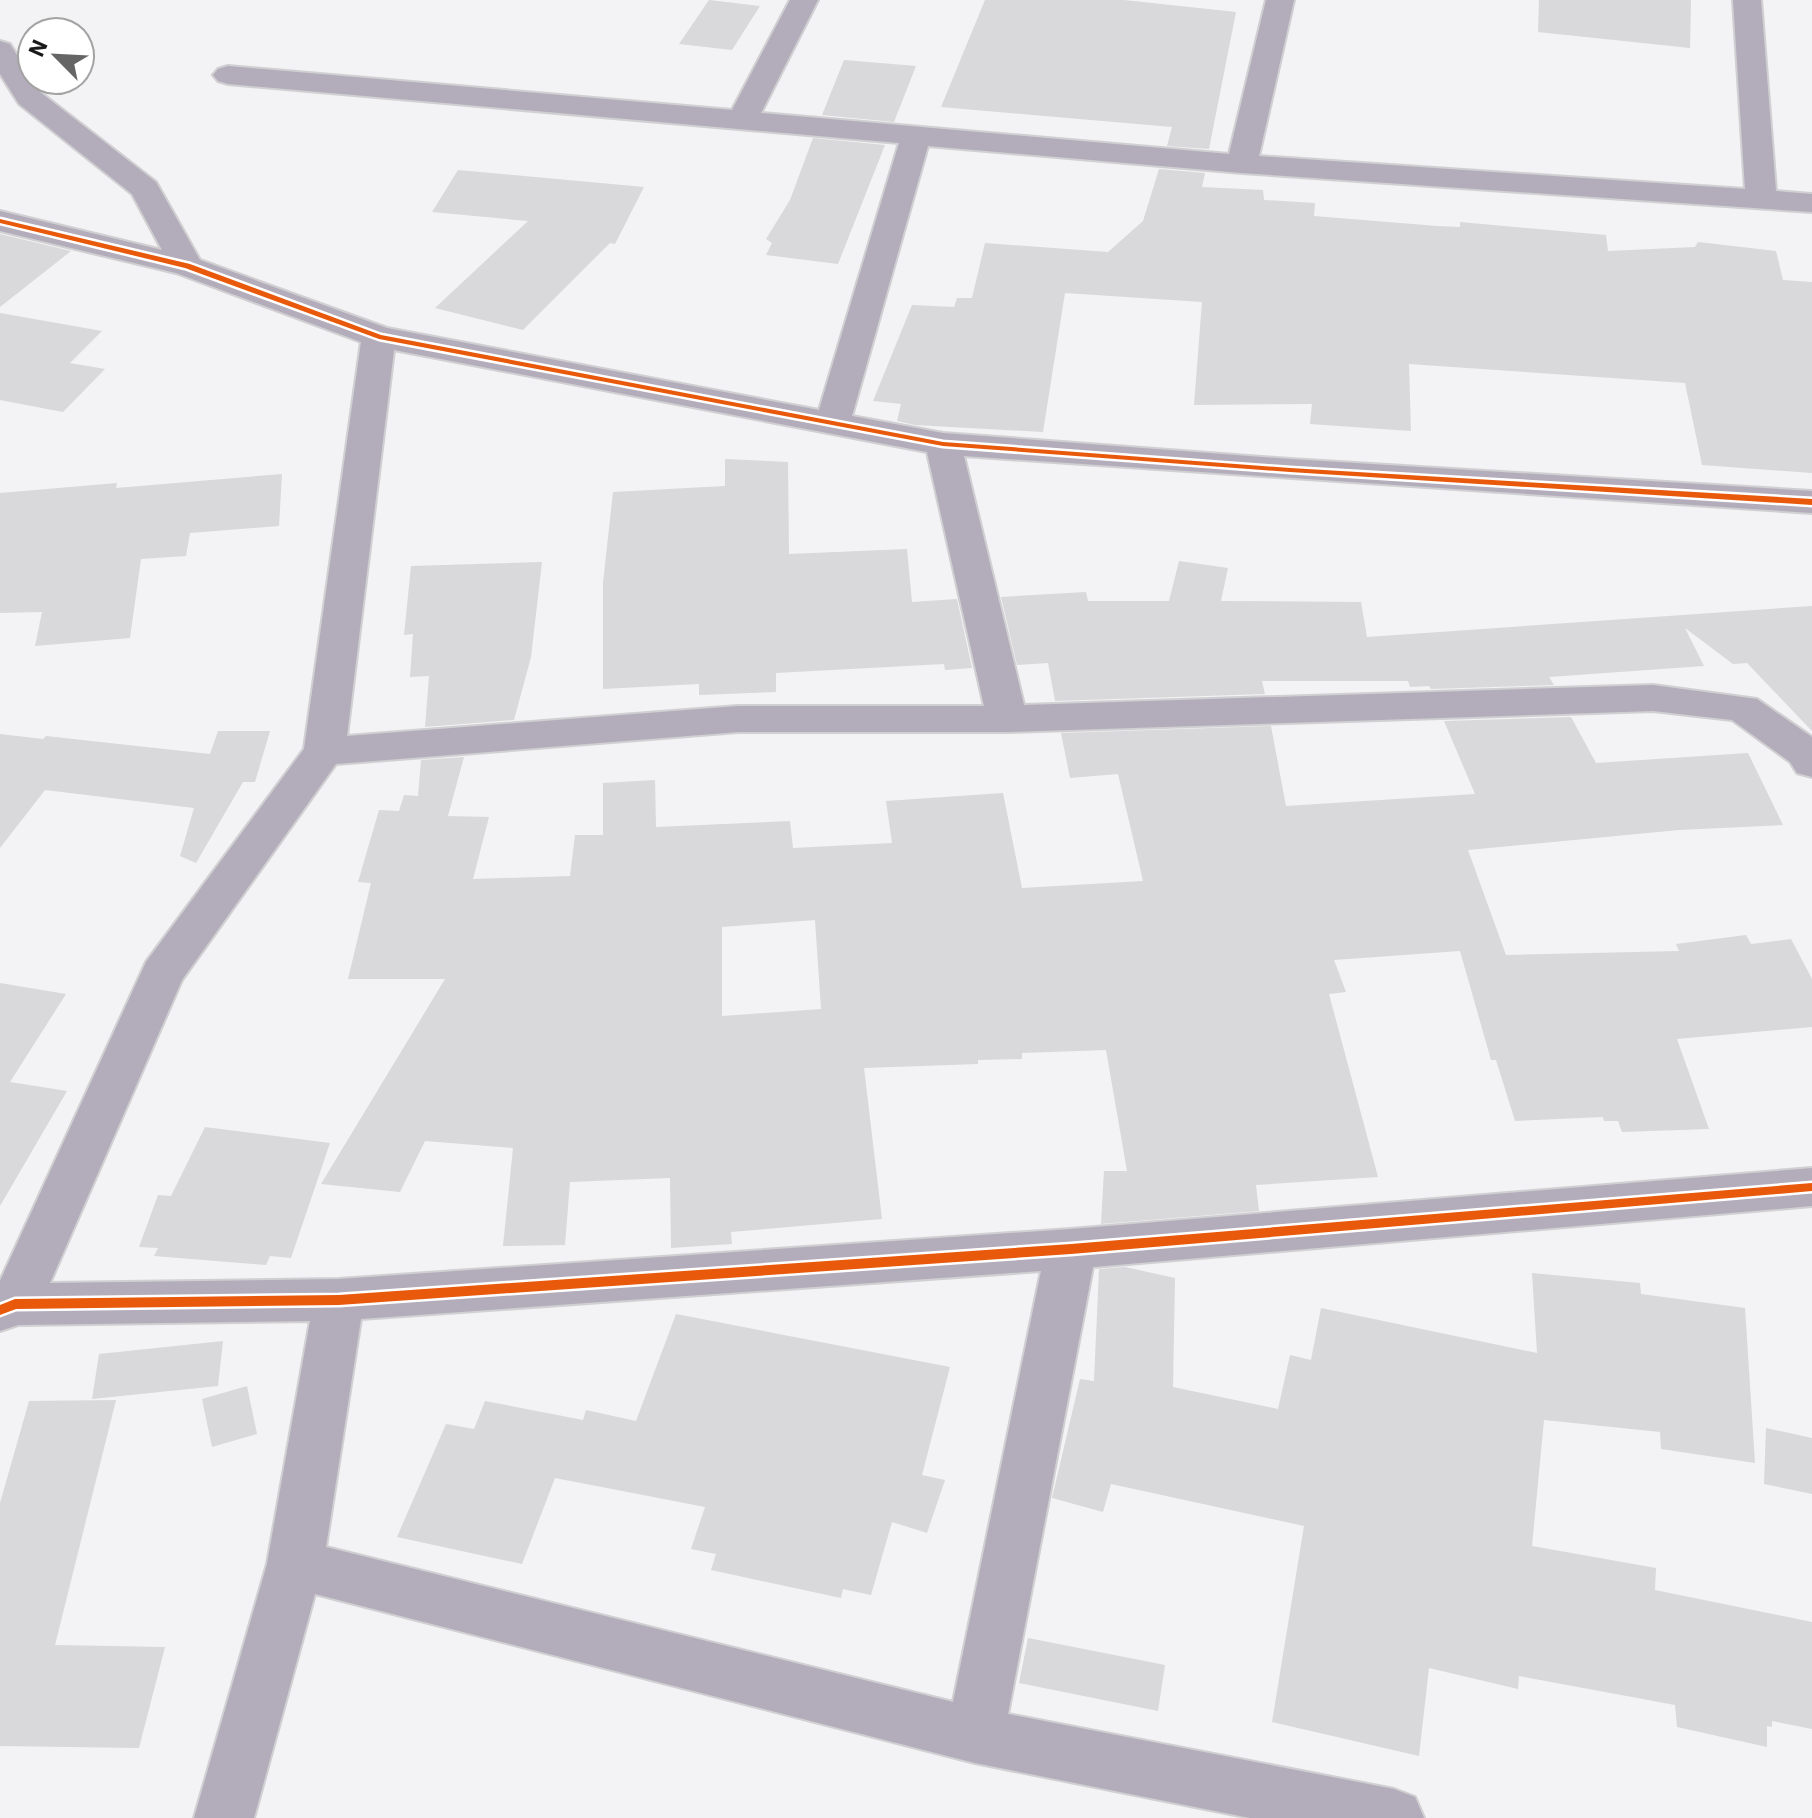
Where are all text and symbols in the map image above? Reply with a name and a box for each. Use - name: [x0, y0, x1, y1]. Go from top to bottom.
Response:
- north arrow: [16, 16, 96, 96]
- text: N: [21, 34, 54, 61]

